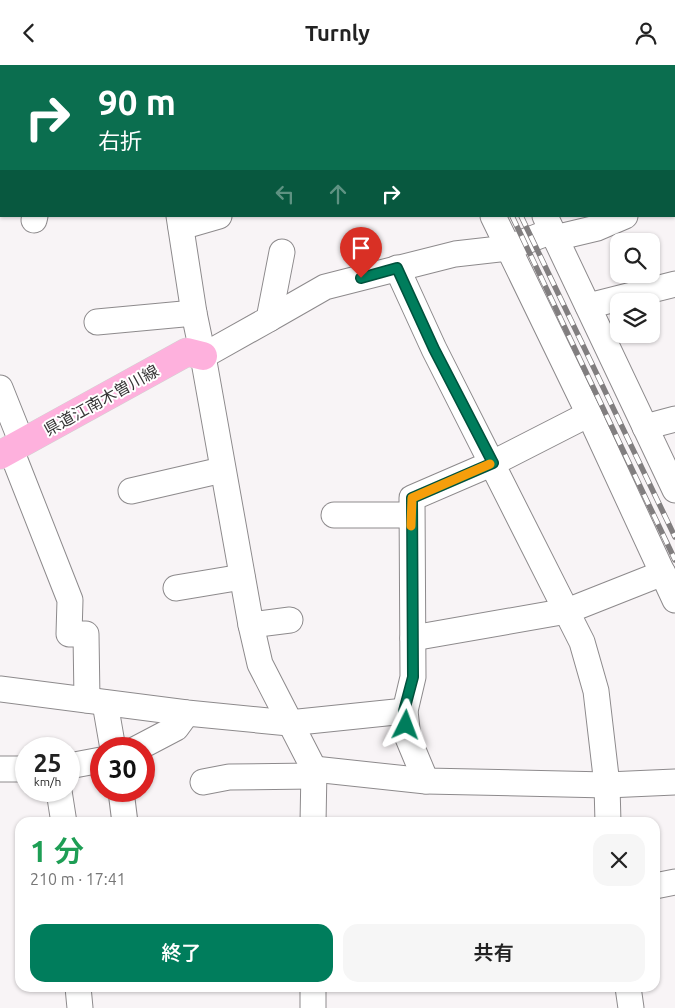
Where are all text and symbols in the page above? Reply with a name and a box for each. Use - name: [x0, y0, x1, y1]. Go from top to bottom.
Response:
- icon: back: [15, 19, 43, 47]
- icon: person: [632, 19, 660, 47]
- text: Turnly: [305, 20, 370, 45]
- text: 90 m: [98, 82, 176, 122]
- icon: right: [15, 85, 80, 150]
- text: 右折: [98, 128, 142, 153]
- icon: left: [271, 180, 299, 208]
- icon: ahead: [324, 180, 352, 208]
- icon: right: [377, 180, 405, 208]
- pin: [340, 227, 382, 278]
- map controls: [610, 233, 660, 343]
- button: search: [610, 233, 660, 283]
- icon: arrive: [347, 234, 375, 262]
- button: layers: [610, 293, 660, 343]
- street label: 県道江南木曽川線: [41, 361, 161, 439]
- position arrow: [379, 698, 431, 750]
- speed limit sign: 30: [90, 737, 155, 802]
- text: 25: [33, 749, 62, 777]
- text: km/h: [34, 775, 61, 788]
- text: 1 分: [30, 834, 84, 868]
- button: close: [593, 834, 645, 886]
- text: 210 m · 17:41: [30, 870, 126, 888]
- button: 終了: [30, 924, 333, 982]
- button: 共有: [343, 924, 645, 982]

